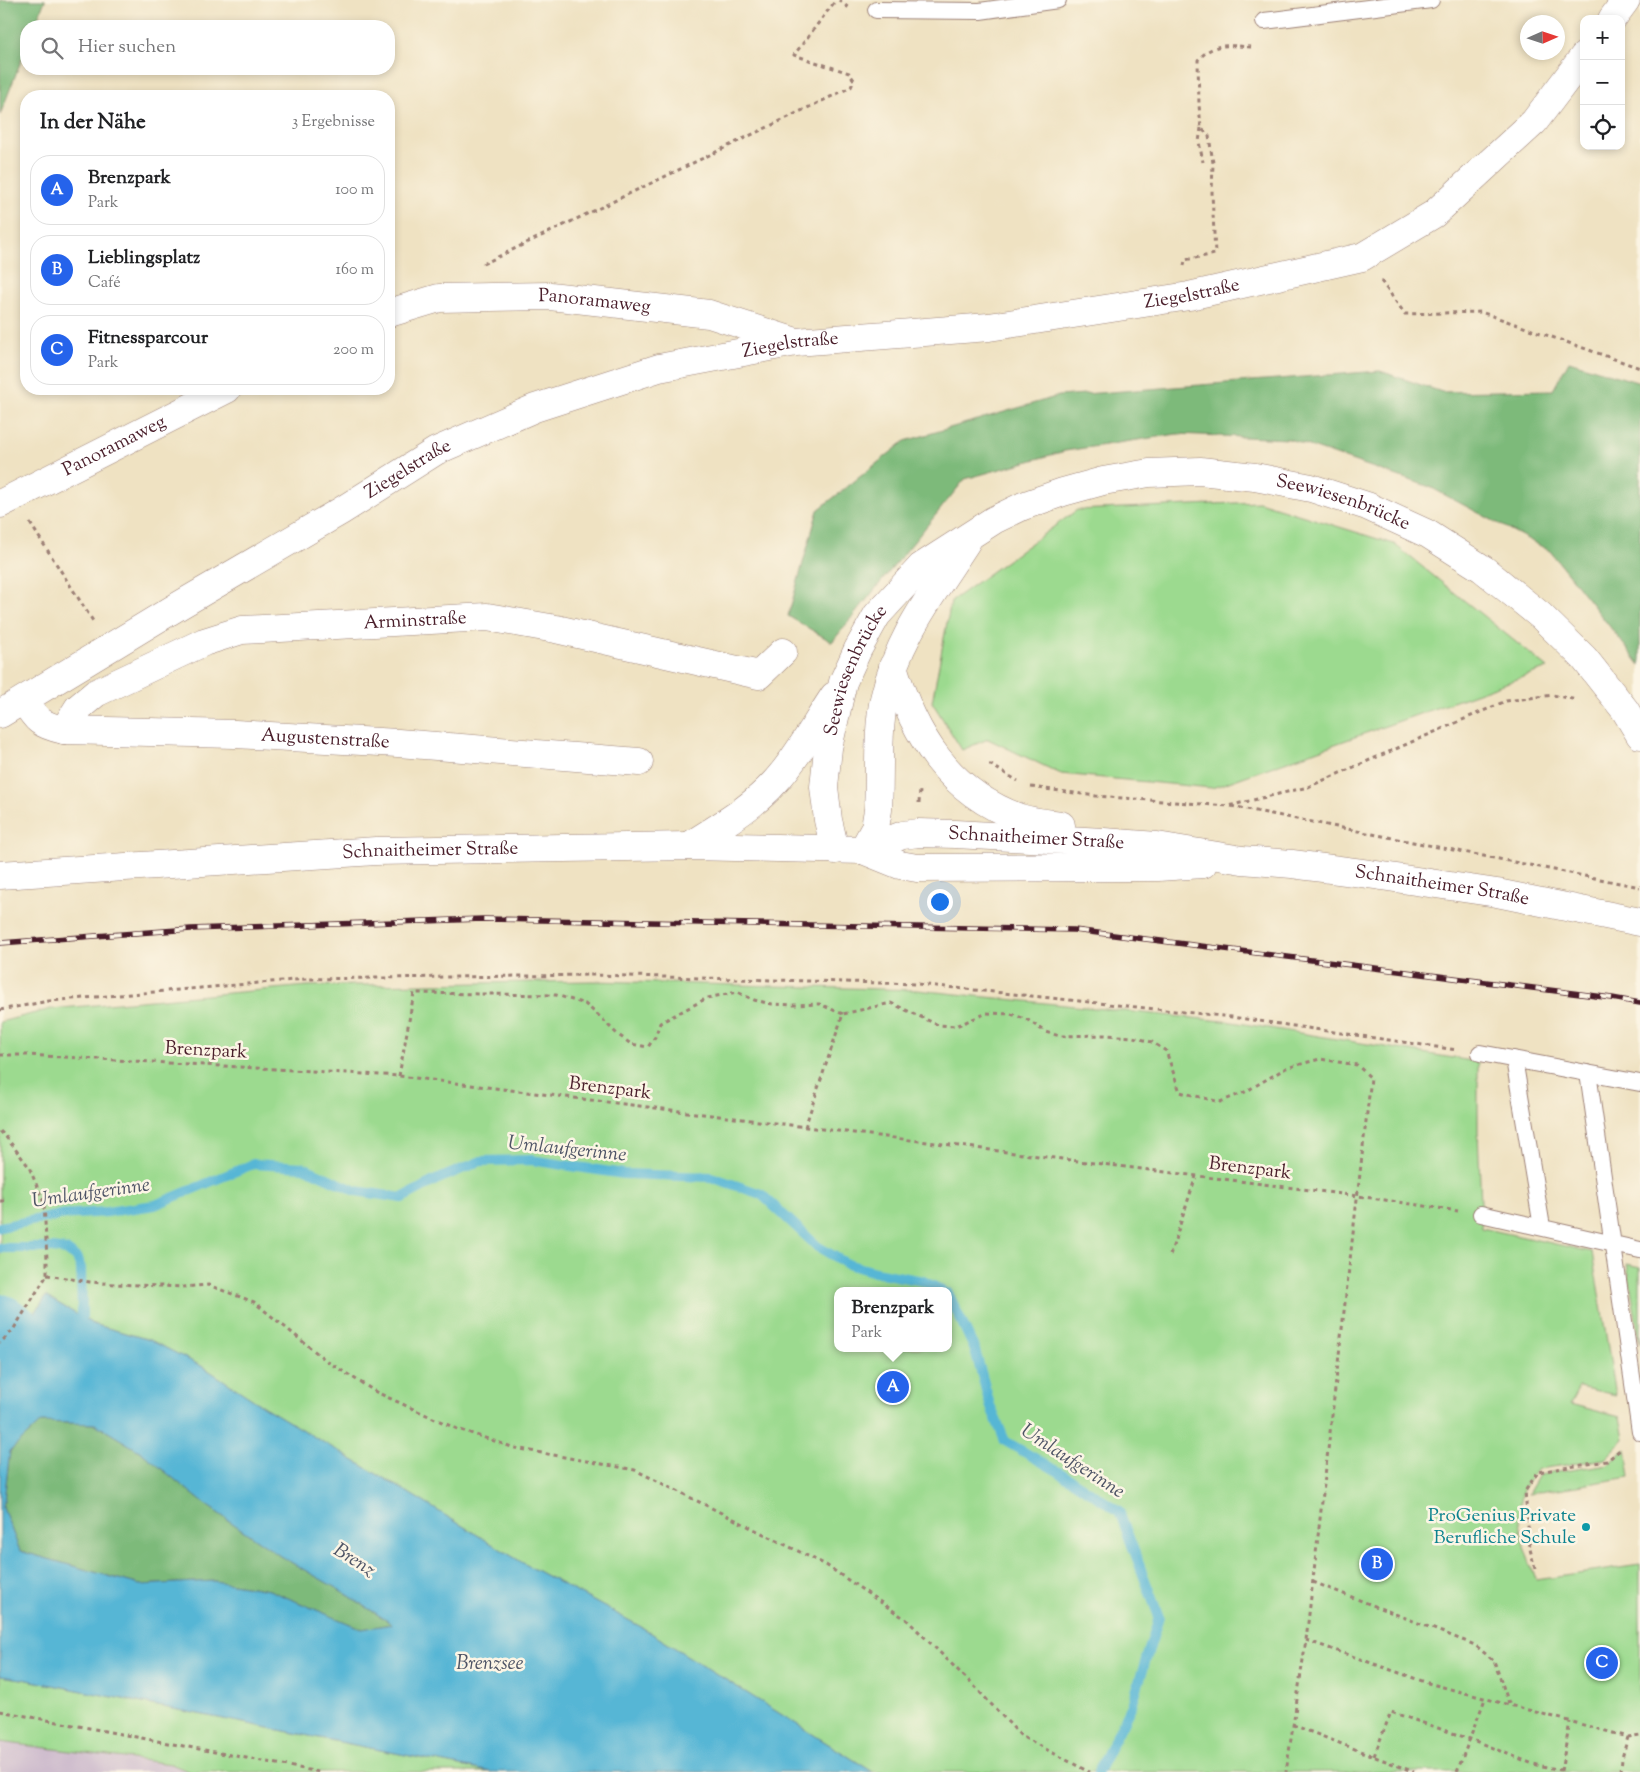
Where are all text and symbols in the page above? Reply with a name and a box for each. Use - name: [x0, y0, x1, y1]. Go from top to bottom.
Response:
- north arrow: [1520, 15, 1565, 60]
- map controls: [1580, 15, 1625, 150]
- button: +: [1580, 15, 1625, 60]
- search box: [20, 20, 395, 75]
- icon: search: [38, 34, 66, 62]
- text: Hier suchen: [78, 34, 176, 61]
- button: −: [1580, 60, 1625, 105]
- button: locate: [1580, 105, 1625, 150]
- text: In der Nähe: [40, 108, 146, 138]
- text: 3 Ergebnisse: [292, 111, 375, 134]
- text: Brenzpark: [88, 165, 171, 192]
- text: A: [51, 179, 64, 202]
- text: 100 m: [335, 179, 374, 202]
- text: Park: [88, 192, 119, 215]
- text: Lieblingsplatz: [88, 245, 200, 272]
- text: B: [52, 259, 62, 282]
- text: 160 m: [336, 259, 374, 282]
- street label: Ziegelstraße: [1142, 271, 1242, 316]
- text: Café: [88, 272, 121, 295]
- street label: Panoramaweg: [538, 282, 652, 321]
- text: Fitnessparcour: [88, 325, 208, 352]
- street label: Ziegelstraße: [740, 325, 840, 365]
- text: C: [51, 339, 63, 362]
- text: 200 m: [333, 339, 374, 362]
- text: Park: [88, 352, 119, 375]
- street label: Panoramaweg: [58, 409, 171, 484]
- street label: Ziegelstraße: [360, 432, 455, 506]
- street label: Seewiesenbrücke: [1274, 468, 1415, 538]
- street label: Seewiesenbrücke: [818, 598, 894, 739]
- street label: Arminstraße: [363, 605, 467, 637]
- street label: Augustenstraße: [260, 722, 391, 756]
- street label: Schnaitheimer Straße: [948, 820, 1125, 857]
- street label: Schnaitheimer Straße: [341, 835, 519, 867]
- street label: Schnaitheimer Straße: [1353, 859, 1532, 913]
- your location: [927, 889, 953, 915]
- street label: Brenzpark: [164, 1035, 249, 1067]
- street label: Brenzpark: [567, 1071, 653, 1108]
- water label: Umlaufgerinne: [506, 1129, 628, 1171]
- street label: Brenzpark: [1207, 1151, 1293, 1188]
- water label: Umlaufgerinne: [30, 1171, 152, 1217]
- popup: [834, 1287, 952, 1352]
- text: Brenzpark: [852, 1295, 934, 1322]
- text: Park: [852, 1322, 882, 1345]
- pin: A: [877, 1368, 909, 1406]
- water label: Umlaufgerinne: [1014, 1417, 1130, 1507]
- place label: ProGenius Private Berufliche Schule: [1428, 1503, 1576, 1552]
- marker: ProGenius Private Berufliche Schule: [1580, 1521, 1592, 1533]
- water label: Brenz: [327, 1537, 381, 1585]
- pin: B: [1361, 1545, 1393, 1583]
- pin: C: [1586, 1644, 1618, 1682]
- water label: Brenzsee: [456, 1650, 524, 1679]

